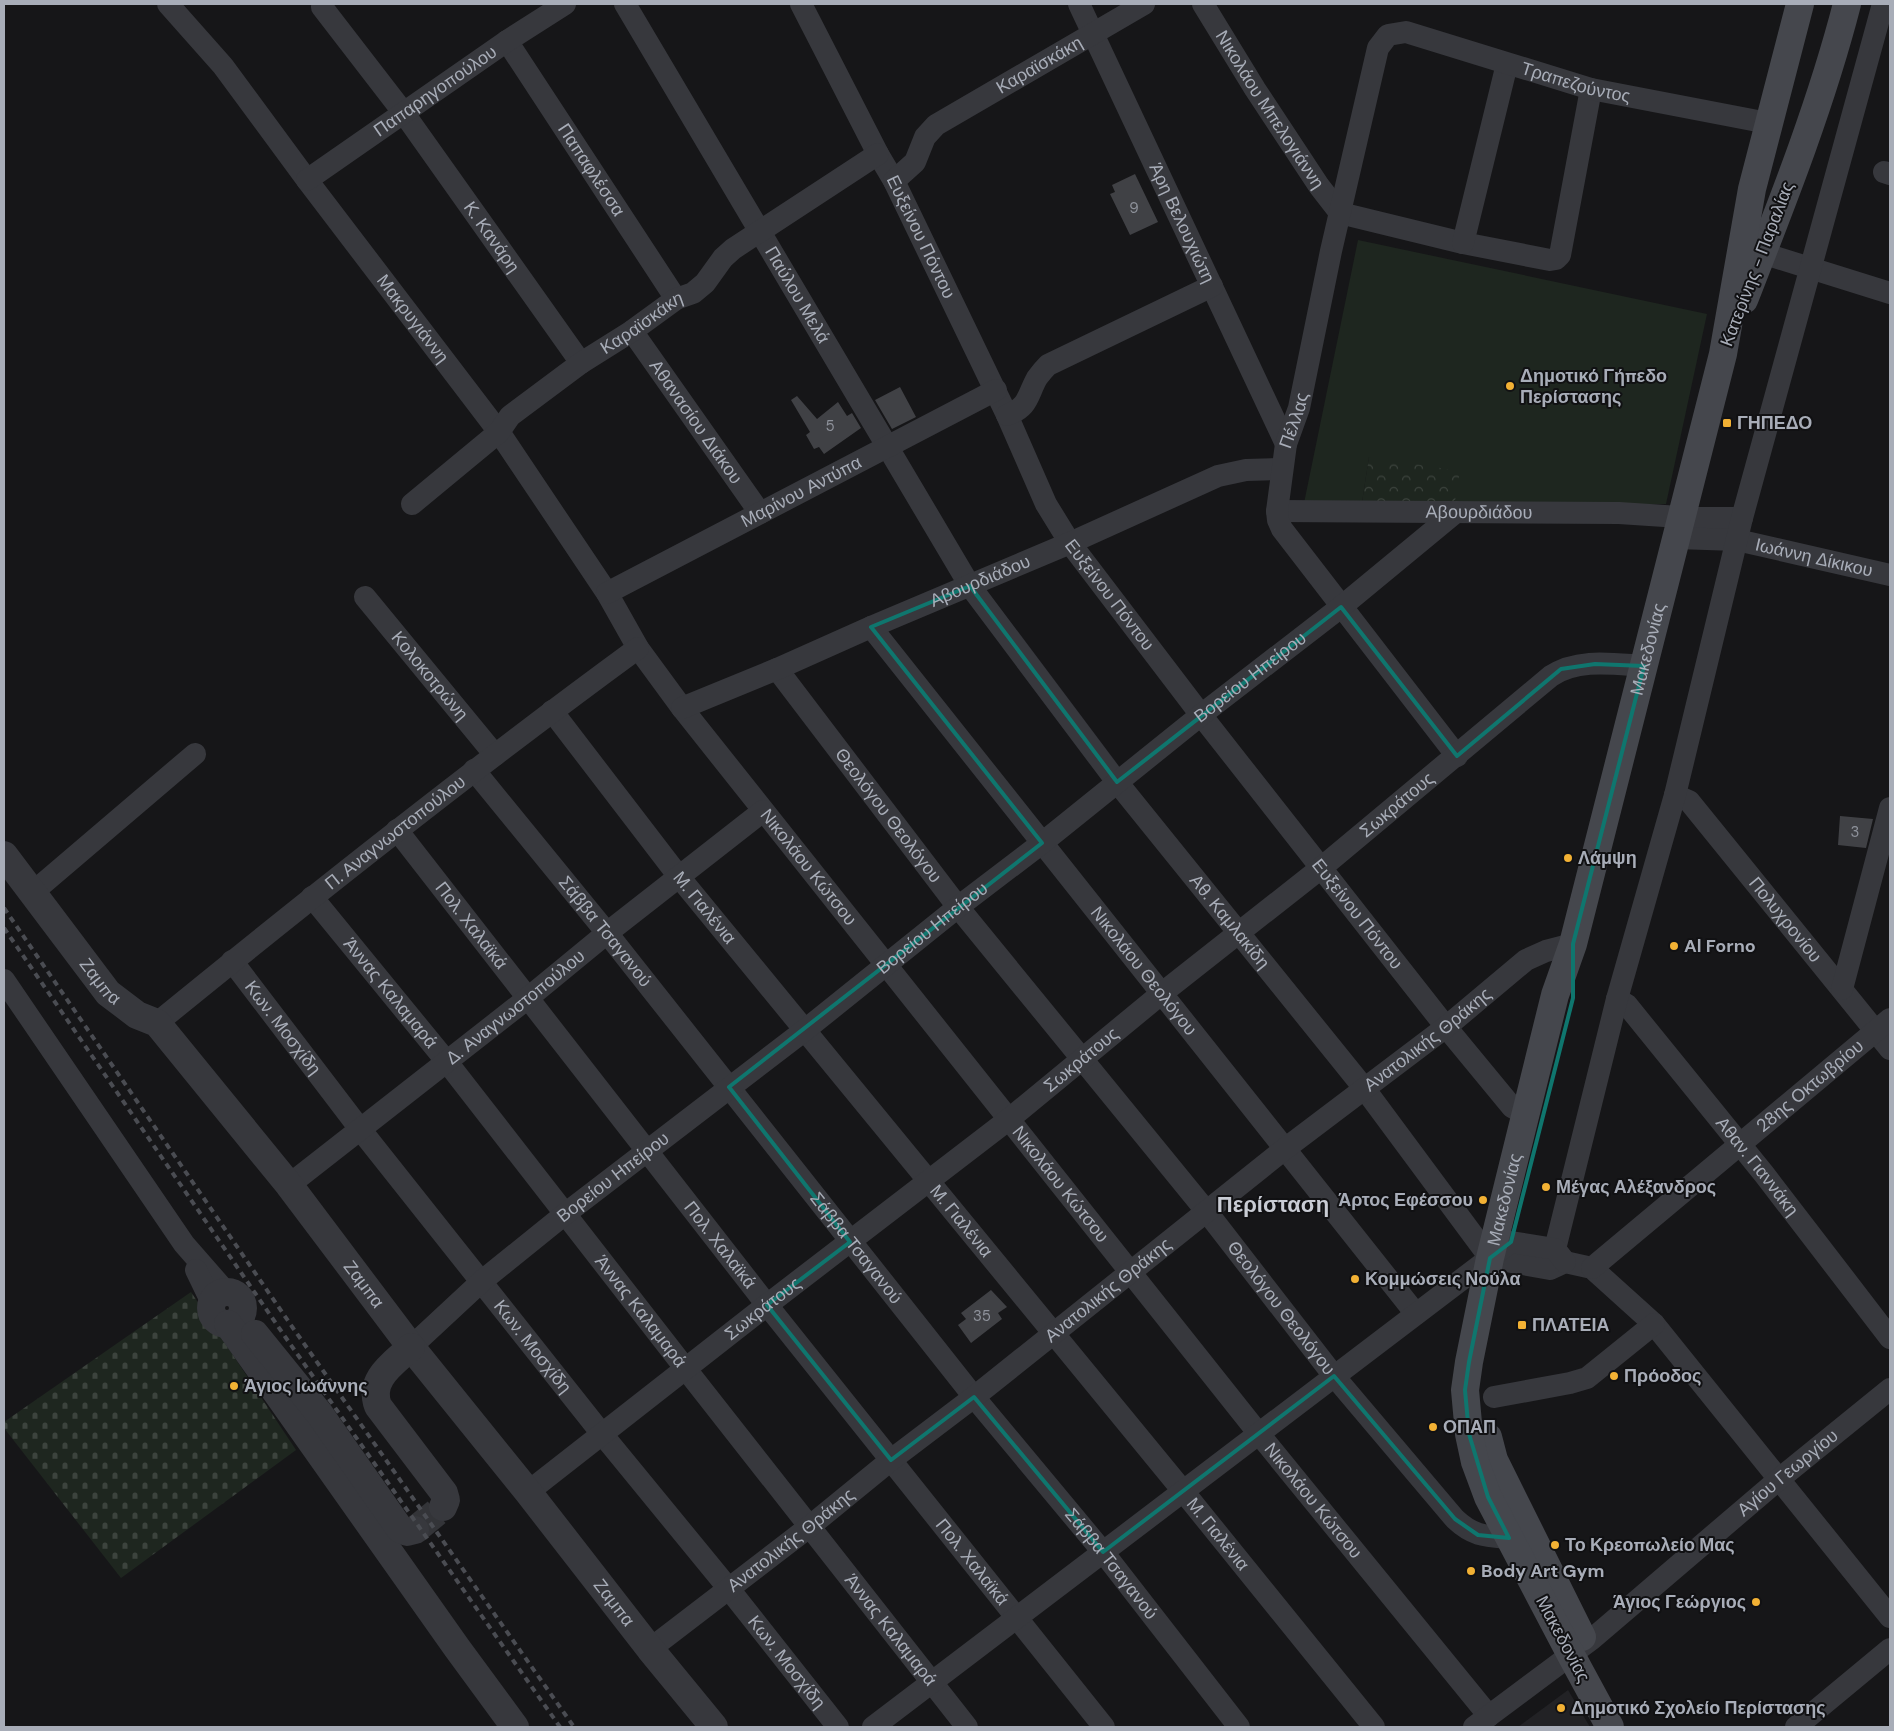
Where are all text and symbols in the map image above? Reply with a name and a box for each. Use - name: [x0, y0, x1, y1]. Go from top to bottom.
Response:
- street label: Νικολάου Μπελογιάννη: [1210, 26, 1330, 194]
- street label: Καραϊσκάκη: [992, 30, 1087, 99]
- street label: Παπαρηγοπούλου: [369, 40, 501, 142]
- street label: Τραπεζούντος: [1518, 56, 1633, 108]
- street label: Παπαφλέσσα: [552, 119, 631, 221]
- street label: Άρη Βελουχιώτη: [1143, 159, 1221, 287]
- street label: Ευξείνου Πόντου: [881, 171, 961, 303]
- street label: Κατερίνης - Παραλίας: [1714, 178, 1800, 350]
- street label: Κ. Κανάρη: [458, 197, 525, 278]
- house number: 9: [1129, 198, 1139, 218]
- street label: Παύλου Μελά: [759, 242, 835, 348]
- street label: Μακρυγιάννη: [371, 269, 454, 368]
- street label: Καραϊσκάκη: [596, 286, 686, 360]
- street label: Αθανασίου Διάκου: [644, 355, 748, 489]
- place label: Δημοτικό Γήπεδο Περίστασης: [1520, 364, 1667, 409]
- marker: Δημοτικό Γήπεδο Περίστασης: [1504, 380, 1516, 392]
- street label: Πέλλας: [1273, 390, 1314, 452]
- place label: ΓΗΠΕΔΟ: [1737, 411, 1812, 435]
- house number: 5: [825, 416, 835, 436]
- marker: ΓΗΠΕΔΟ: [1721, 417, 1733, 429]
- street label: Μαρίνου Αντύπα: [737, 450, 866, 533]
- street label: Αβουρδιάδου: [1426, 500, 1532, 524]
- street label: Ιωάννη Δίκικου: [1753, 533, 1875, 583]
- street label: Ευξείνου Πόντου: [1059, 534, 1160, 656]
- street label: Αβουρδιάδου: [926, 549, 1034, 613]
- street label: Μακεδονίας: [1625, 600, 1671, 698]
- street label: Κολοκοτρώνη: [386, 626, 474, 726]
- street label: Βορείου Ηπείρου: [1189, 626, 1311, 728]
- street label: Θεολόγου Θεολόγου: [829, 743, 947, 888]
- street label: Σωκράτους: [1355, 766, 1439, 843]
- street label: Π. Αναγνωστοπούλου: [320, 770, 471, 895]
- street label: Νικολάου Κώτσου: [755, 804, 862, 930]
- house number: 3: [1851, 822, 1859, 842]
- place label: Λάμψη: [1578, 846, 1637, 870]
- marker: Λάμψη: [1562, 852, 1574, 864]
- street label: Ευξείνου Πόντου: [1306, 854, 1408, 974]
- street label: Μ. Γιαλένια: [667, 866, 741, 949]
- street label: Αθ. Καμλακίδη: [1184, 869, 1275, 974]
- street label: Σάββα Τσαγανού: [553, 871, 657, 992]
- street label: Πολυχρονίου: [1743, 872, 1827, 968]
- street label: Πολ. Χαλαϊκά: [430, 877, 513, 974]
- street label: Βορείου Ηπείρου: [872, 877, 993, 980]
- street label: Νικολάου Θεολόγου: [1085, 901, 1203, 1040]
- street label: Άννας Καλαμαρά: [338, 933, 443, 1053]
- place label: Al Forno: [1684, 934, 1756, 958]
- marker: Al Forno: [1668, 940, 1680, 952]
- street label: Δ. Αναγνωστοπούλου: [441, 944, 590, 1070]
- street label: Ζαμπα: [74, 953, 126, 1010]
- street label: Κων. Μοσχίδη: [239, 976, 327, 1080]
- street label: Ανατολικής Θράκης: [1359, 982, 1496, 1097]
- street label: Σωκράτους: [1039, 1022, 1124, 1098]
- street label: 28ης Οκτωβρίου: [1751, 1034, 1869, 1138]
- street label: Αθαν. Γιαννάκη: [1710, 1112, 1804, 1221]
- street label: Νικολάου Κώτσου: [1007, 1121, 1114, 1248]
- street label: Βορείου Ηπείρου: [552, 1126, 674, 1228]
- street label: Μακεδονίας: [1481, 1151, 1527, 1248]
- place label: Μέγας Αλέξανδρος: [1556, 1175, 1716, 1199]
- street label: Μ. Γιαλένια: [924, 1180, 998, 1262]
- marker: Μέγας Αλέξανδρος: [1540, 1181, 1552, 1193]
- street label: Σάββα Τσαγανού: [804, 1187, 908, 1309]
- place label: Άρτος Εφέσσου: [1338, 1188, 1473, 1212]
- district label: Περίσταση: [1217, 1190, 1329, 1219]
- marker: Άρτος Εφέσσου: [1477, 1194, 1489, 1206]
- street label: Πολ. Χαλαϊκά: [679, 1196, 762, 1294]
- street label: Ανατολικής Θράκης: [1040, 1232, 1177, 1348]
- street label: Θεολόγου Θεολόγου: [1222, 1236, 1341, 1380]
- street label: Άννας Καλαμαρά: [590, 1250, 692, 1372]
- street label: Ζαμπα: [338, 1256, 390, 1313]
- place label: Κομμώσεις Νούλα: [1365, 1267, 1521, 1291]
- street label: Σωκράτους: [720, 1271, 806, 1346]
- marker: Κομμώσεις Νούλα: [1349, 1273, 1361, 1285]
- street label: Κων. Μοσχίδη: [488, 1295, 577, 1398]
- house number: 35: [973, 1306, 991, 1326]
- place label: ΠΛΑΤΕΙΑ: [1532, 1313, 1610, 1337]
- marker: ΠΛΑΤΕΙΑ: [1516, 1319, 1528, 1331]
- place label: Πρόοδος: [1624, 1364, 1701, 1388]
- marker: Πρόοδος: [1608, 1370, 1620, 1382]
- place label: Άγιος Ιωάννης: [244, 1374, 368, 1398]
- marker: Άγιος Ιωάννης: [228, 1380, 240, 1392]
- place label: ΟΠΑΠ: [1443, 1415, 1496, 1439]
- marker: ΟΠΑΠ: [1427, 1421, 1439, 1433]
- street label: Αγίου Γεωργίου: [1732, 1424, 1843, 1522]
- street label: Νικολάου Κώτσου: [1259, 1438, 1368, 1563]
- street label: Ανατολικής Θράκης: [722, 1482, 860, 1597]
- street label: Μ. Γιαλένια: [1181, 1493, 1255, 1576]
- street label: Σάββα Τσαγανού: [1059, 1503, 1163, 1625]
- street label: Πολ. Χαλαϊκά: [930, 1514, 1014, 1610]
- place label: Το Κρεοπωλείο Μας: [1565, 1533, 1735, 1557]
- marker: Το Κρεοπωλείο Μας: [1549, 1539, 1561, 1551]
- place label: Body Art Gym: [1481, 1559, 1604, 1583]
- marker: Body Art Gym: [1465, 1565, 1477, 1577]
- street label: Άννας Καλαμαρά: [839, 1569, 942, 1691]
- street label: Ζαμπα: [588, 1574, 640, 1631]
- place label: Άγιος Γεώργιος: [1613, 1590, 1746, 1614]
- street label: Μακεδονίας: [1530, 1592, 1596, 1687]
- marker: Άγιος Γεώργιος: [1750, 1596, 1762, 1608]
- street label: Κων. Μοσχίδη: [742, 1610, 831, 1714]
- place label: Δημοτικό Σχολείο Περίστασης: [1571, 1696, 1826, 1720]
- marker: Δημοτικό Σχολείο Περίστασης: [1555, 1702, 1567, 1714]

